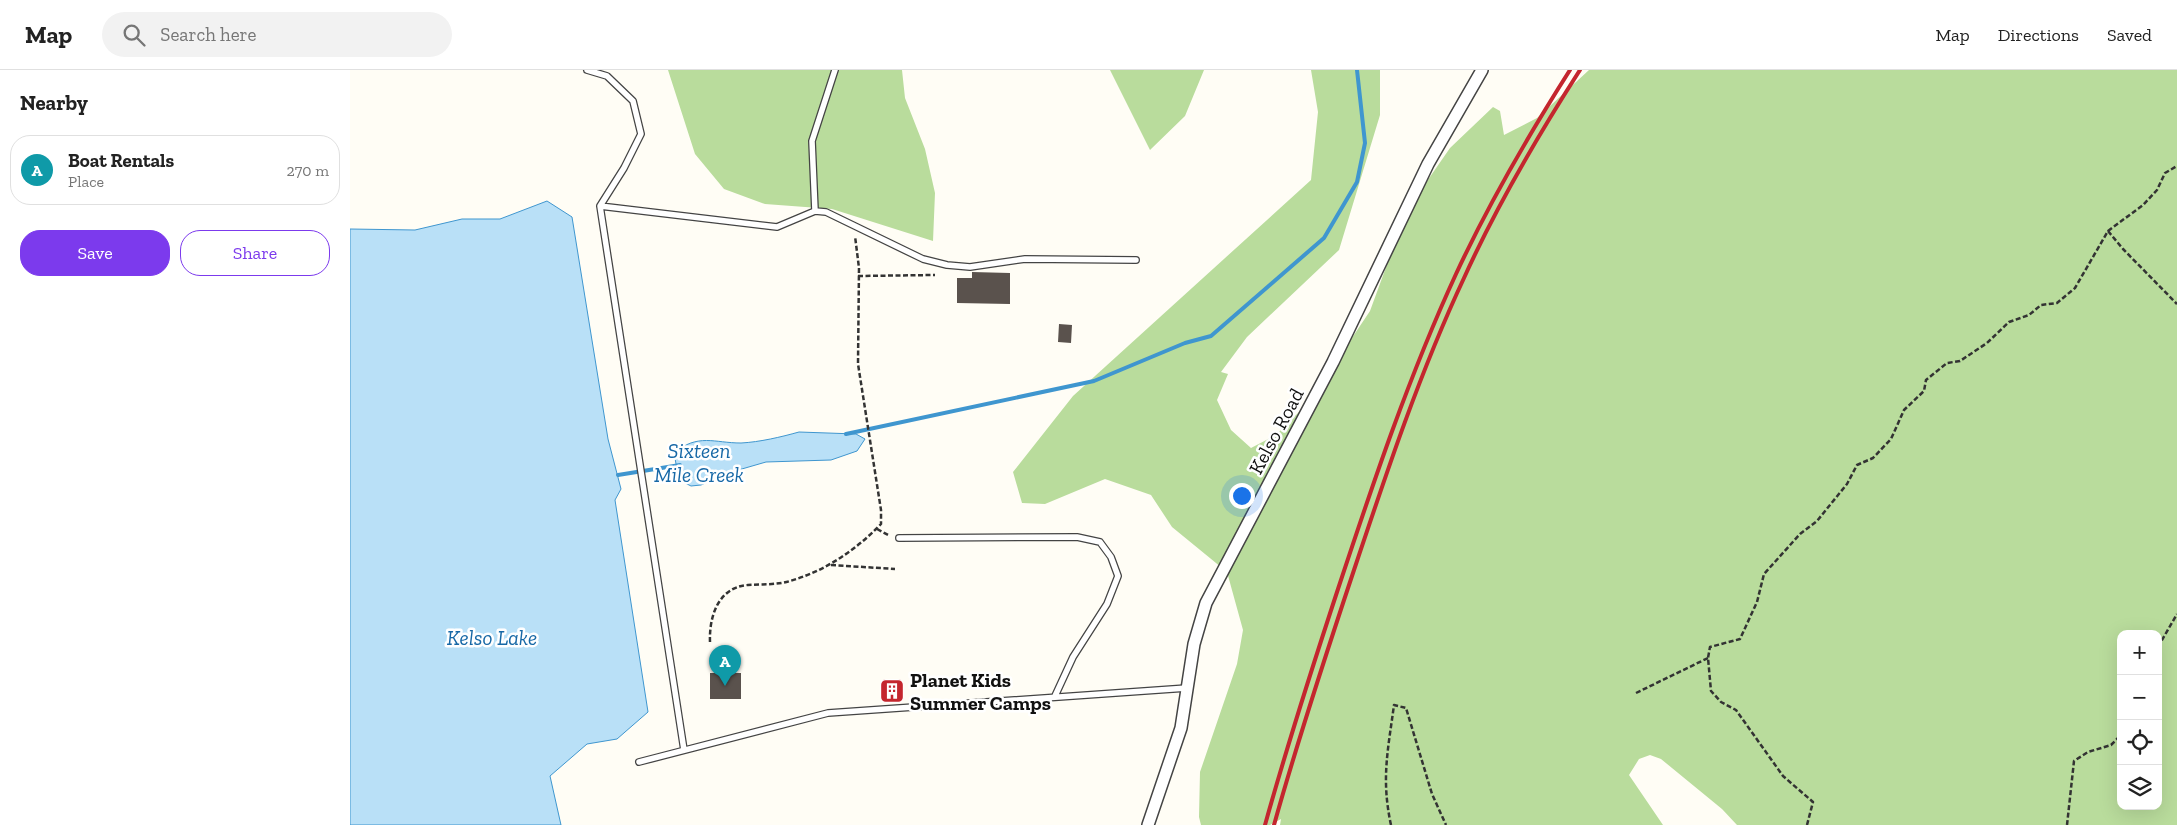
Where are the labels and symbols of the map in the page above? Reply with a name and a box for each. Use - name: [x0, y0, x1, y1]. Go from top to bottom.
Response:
- street label: Kelso Road: [1243, 384, 1309, 478]
- water label: Sixteen Mile Creek: [654, 438, 744, 487]
- your location: [1229, 483, 1255, 509]
- water label: Kelso Lake: [447, 625, 537, 650]
- pin: A: [709, 645, 741, 686]
- place label: Planet Kids Summer Camps: [910, 668, 1051, 715]
- building icon: Planet Kids Summer Camps: [879, 678, 905, 704]

